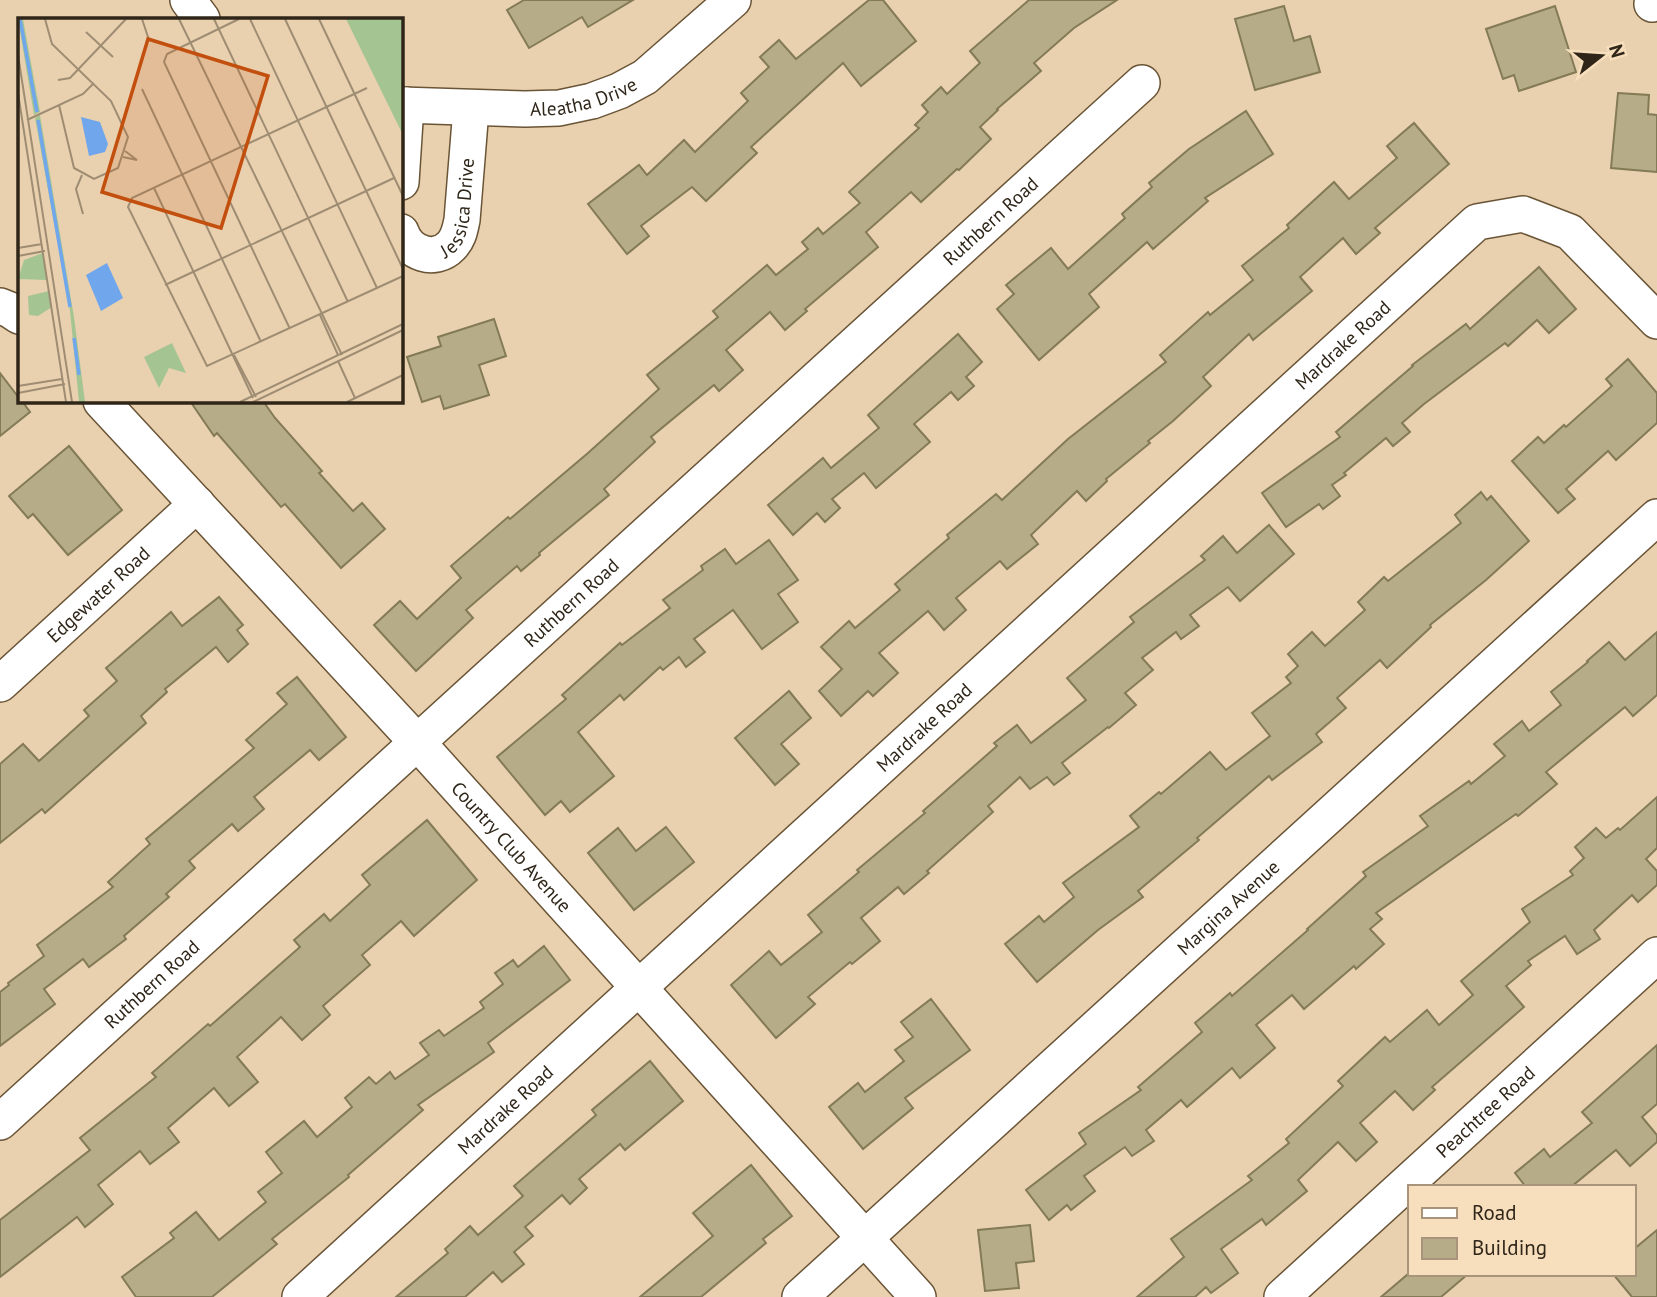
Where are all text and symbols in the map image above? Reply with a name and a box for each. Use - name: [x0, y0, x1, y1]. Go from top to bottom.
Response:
- inset map: [18, 18, 402, 402]
- north arrow: [1566, 21, 1636, 91]
- text: N: [1604, 42, 1631, 61]
- street label: Aleatha Drive: [530, 72, 641, 121]
- street label: Jessica Drive: [435, 157, 479, 264]
- street label: Ruthbern Road: [938, 172, 1043, 270]
- street label: Mardrake Road: [1290, 295, 1395, 394]
- street label: Edgewater Road: [42, 541, 155, 647]
- street label: Ruthbern Road: [518, 553, 624, 652]
- street label: Mardrake Road: [871, 677, 977, 777]
- street label: Country Club Avenue: [446, 776, 577, 917]
- street label: Margina Avenue: [1172, 855, 1284, 960]
- street label: Ruthbern Road: [99, 935, 204, 1033]
- street label: Mardrake Road: [453, 1060, 558, 1159]
- street label: Peachtree Road: [1431, 1061, 1540, 1163]
- legend: [1408, 1185, 1636, 1276]
- text: Road: [1472, 1199, 1516, 1226]
- text: Building: [1472, 1234, 1547, 1261]

